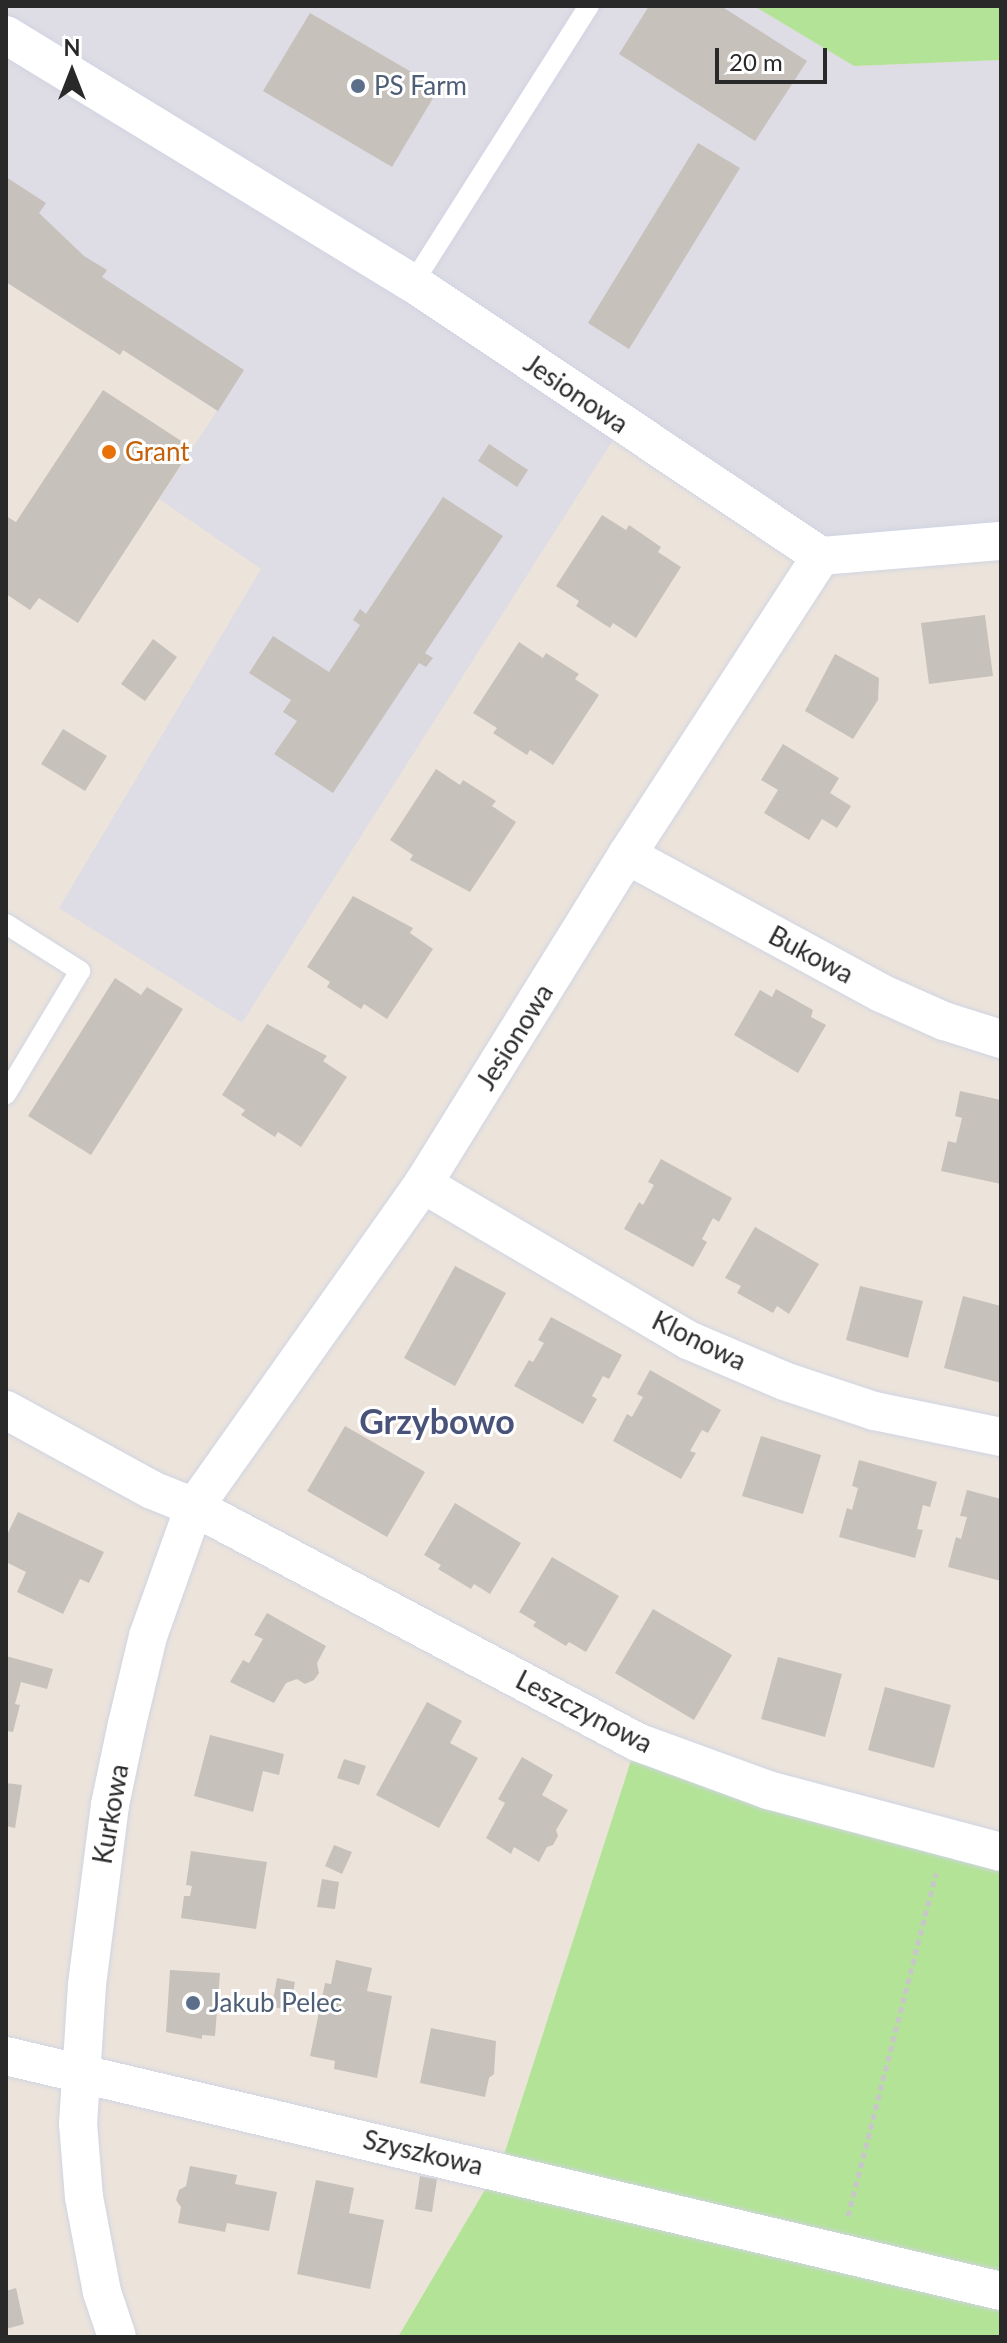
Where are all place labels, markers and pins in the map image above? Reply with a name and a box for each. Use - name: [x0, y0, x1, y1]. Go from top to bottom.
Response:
- place label: PS Farm: [374, 70, 467, 102]
- marker: PS Farm: [349, 77, 367, 95]
- place label: Grant: [125, 436, 190, 468]
- marker: Grant: [100, 443, 118, 461]
- place label: Jakub Pelec: [209, 1987, 342, 2019]
- marker: Jakub Pelec: [184, 1994, 202, 2012]

